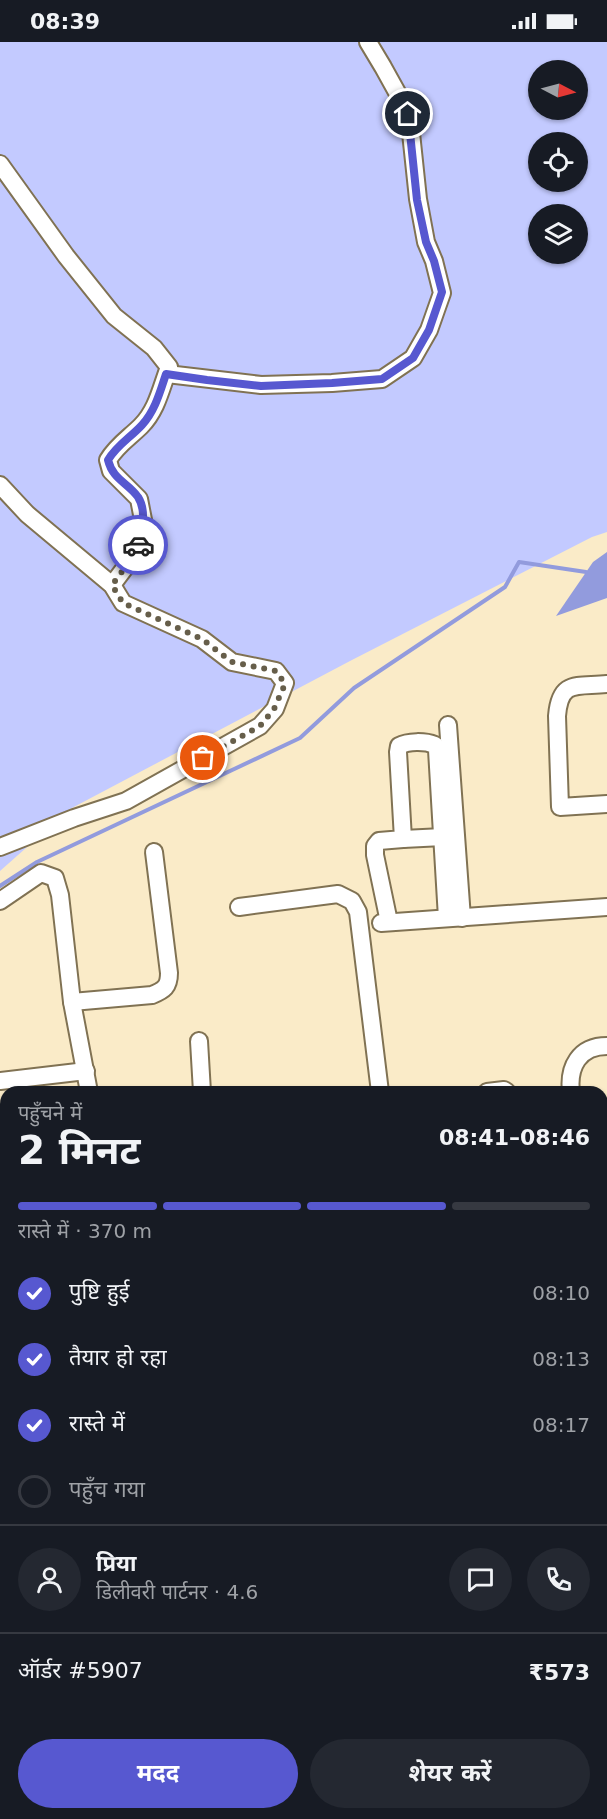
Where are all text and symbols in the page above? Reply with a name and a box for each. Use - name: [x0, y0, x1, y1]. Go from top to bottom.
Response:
- text: 08:39: [30, 9, 100, 34]
- north arrow: [528, 60, 588, 120]
- map controls: [528, 60, 588, 264]
- pin: [382, 88, 433, 139]
- icon: home: [391, 97, 424, 130]
- button: locate: [528, 132, 588, 192]
- button: layers: [528, 204, 588, 264]
- courier: [108, 515, 168, 575]
- icon: car: [122, 529, 155, 562]
- pin: [177, 732, 228, 783]
- icon: bag: [186, 741, 219, 774]
- text: पहुँचने में: [18, 1101, 82, 1125]
- text: 08:41–08:46: [439, 1125, 590, 1150]
- text: 2 मिनट: [18, 1128, 141, 1173]
- text: रास्ते में · 370 m: [18, 1219, 152, 1243]
- icon: check: [18, 1277, 51, 1310]
- text: पुष्टि हुई: [69, 1279, 130, 1304]
- text: 08:10: [532, 1281, 590, 1305]
- icon: check: [18, 1343, 51, 1376]
- text: तैयार हो रहा: [69, 1345, 167, 1370]
- text: 08:13: [532, 1347, 590, 1371]
- icon: check: [18, 1409, 51, 1442]
- text: रास्ते में: [69, 1411, 125, 1436]
- text: 08:17: [532, 1413, 590, 1437]
- text: पहुँच गया: [69, 1477, 145, 1502]
- button: person: [18, 1548, 81, 1611]
- button: chat: [449, 1548, 512, 1611]
- button: phone: [527, 1548, 590, 1611]
- text: प्रिया: [96, 1551, 136, 1576]
- text: डिलीवरी पार्टनर · 4.6: [96, 1580, 258, 1604]
- text: ऑर्डर #5907: [18, 1658, 143, 1683]
- text: ₹573: [529, 1660, 590, 1685]
- button: मदद: [18, 1739, 298, 1808]
- button: शेयर करें: [310, 1739, 590, 1808]

